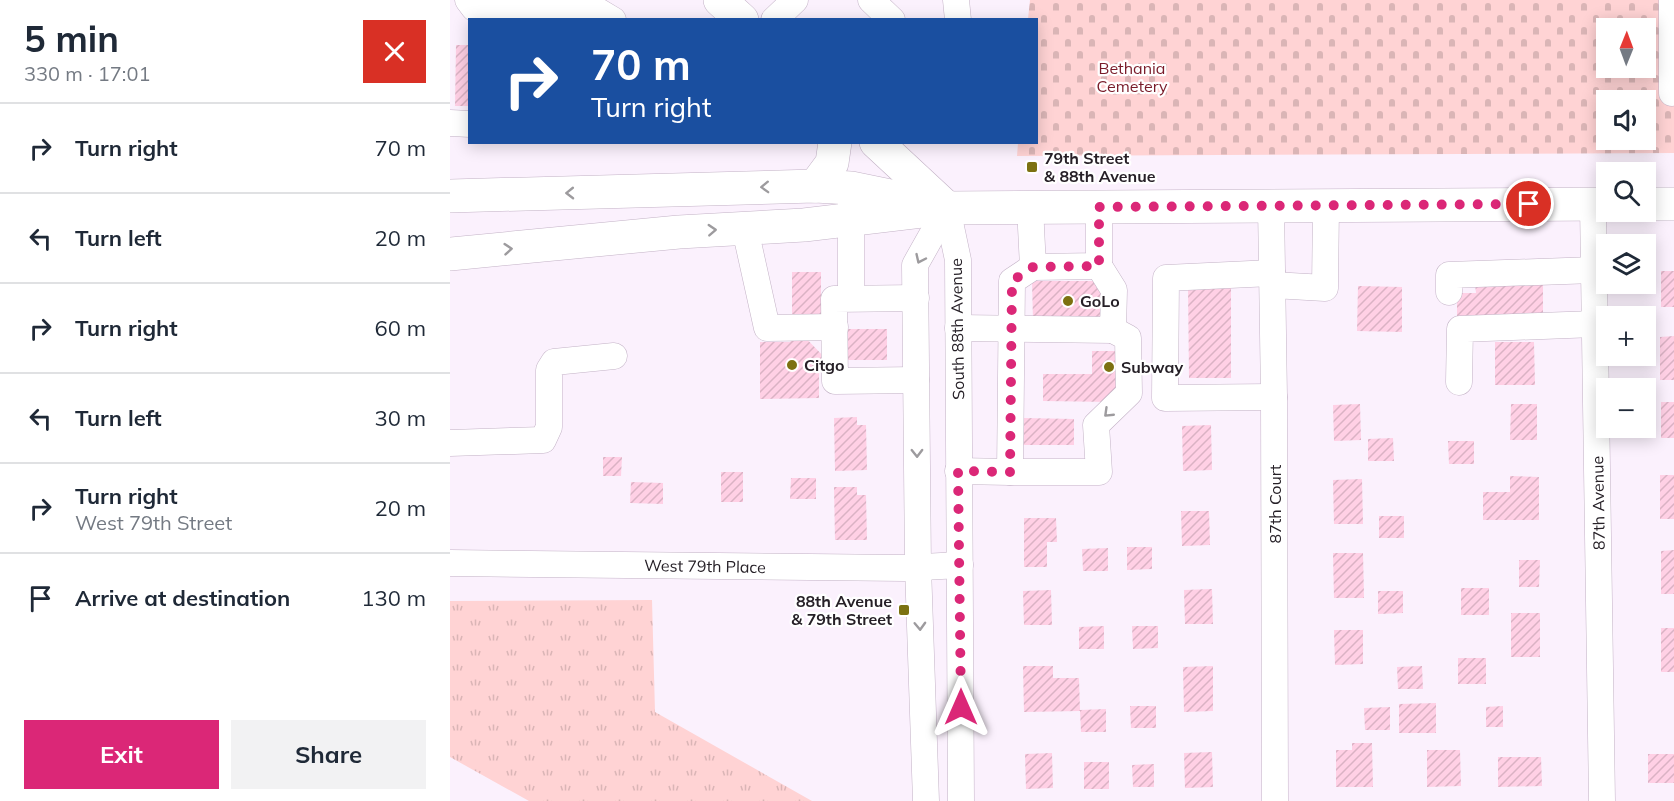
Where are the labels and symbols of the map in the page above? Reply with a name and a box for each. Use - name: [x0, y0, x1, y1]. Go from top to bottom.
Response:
- north arrow: [1596, 18, 1656, 78]
- park label: Bethania Cemetery: [1097, 58, 1168, 96]
- place label: 79th Street & 88th Avenue: [1044, 148, 1156, 186]
- marker: 79th Street & 88th Avenue: [1025, 160, 1039, 174]
- pin: [1503, 178, 1554, 229]
- one-way arrow: [761, 181, 770, 194]
- one-way arrow: [566, 187, 575, 199]
- one-way arrow: [707, 224, 716, 237]
- one-way arrow: [504, 243, 513, 256]
- one-way arrow: [915, 252, 927, 263]
- street label: South 88th Avenue: [946, 258, 968, 400]
- place label: GoLo: [1080, 291, 1120, 311]
- marker: GoLo: [1061, 294, 1075, 308]
- place label: Citgo: [804, 355, 845, 375]
- place label: Subway: [1121, 357, 1183, 377]
- marker: Citgo: [785, 358, 799, 372]
- marker: Subway: [1102, 360, 1116, 374]
- one-way arrow: [1105, 405, 1116, 416]
- one-way arrow: [911, 448, 923, 457]
- street label: 87th Avenue: [1587, 456, 1609, 550]
- street label: 87th Court: [1265, 464, 1285, 543]
- street label: West 79th Place: [644, 555, 766, 577]
- place label: 88th Avenue & 79th Street: [791, 591, 892, 629]
- marker: 88th Avenue & 79th Street: [897, 603, 911, 617]
- one-way arrow: [914, 621, 926, 630]
- position arrow: [929, 675, 993, 739]

